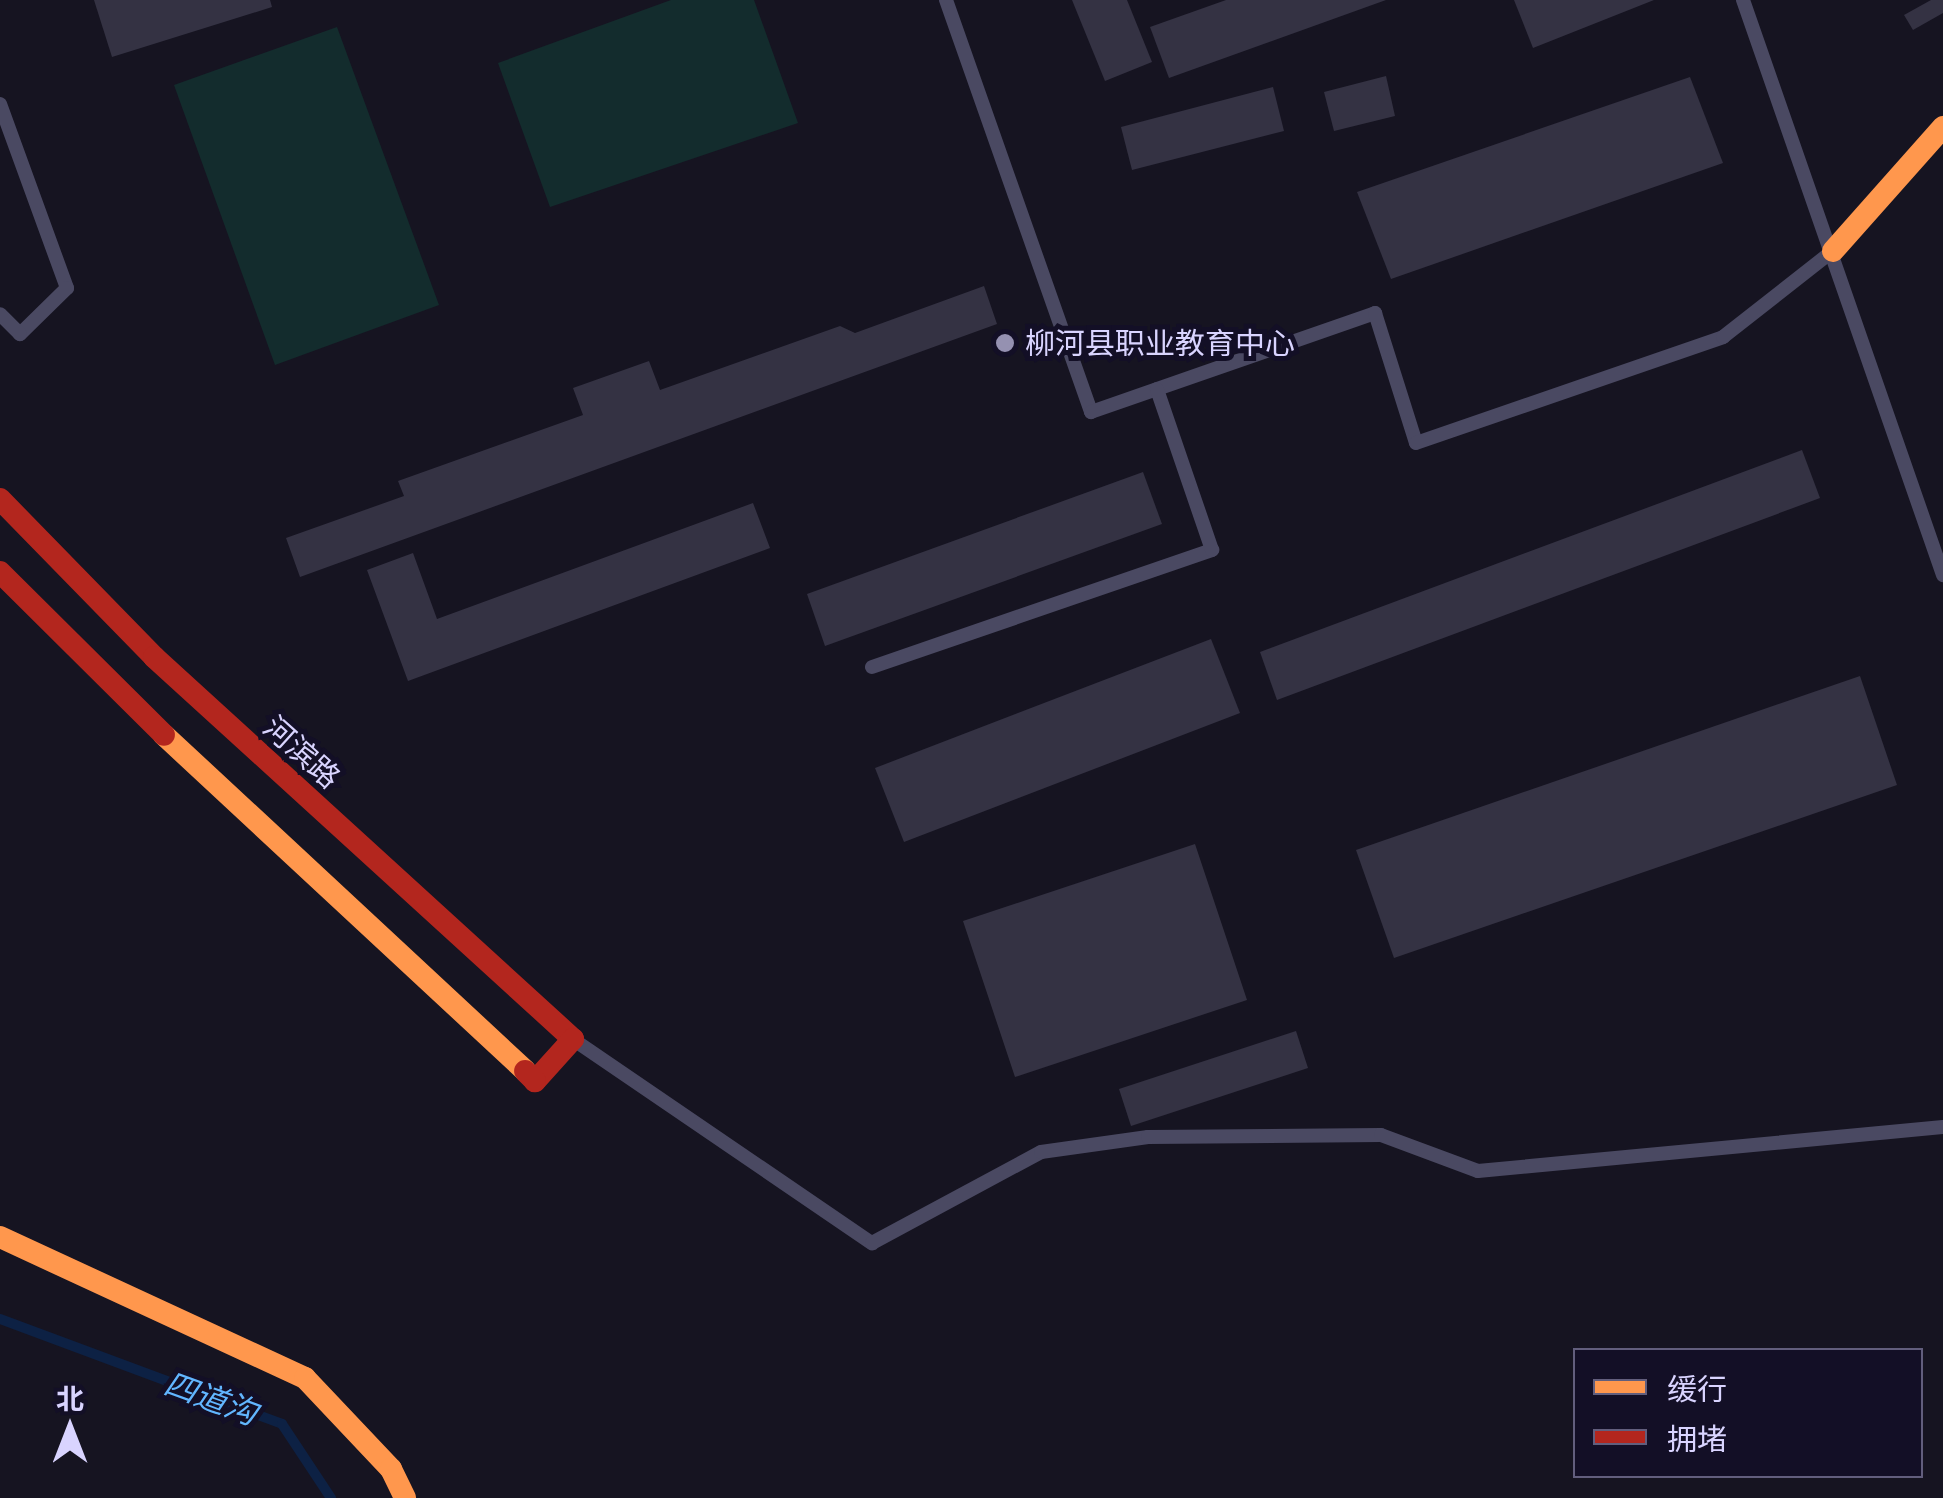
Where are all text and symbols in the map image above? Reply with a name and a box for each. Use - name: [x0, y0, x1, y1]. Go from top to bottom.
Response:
- place label: 柳河县职业教育中心: [1025, 325, 1295, 361]
- marker: 柳河县职业教育中心: [994, 332, 1016, 354]
- street label: 河滨路: [257, 709, 347, 795]
- legend: [1573, 1348, 1923, 1478]
- water label: 四道沟: [159, 1364, 263, 1432]
- text: 缓行: [1667, 1368, 1727, 1409]
- north arrow: [20, 1378, 120, 1478]
- text: 北: [56, 1379, 84, 1417]
- text: 拥堵: [1667, 1418, 1727, 1459]

